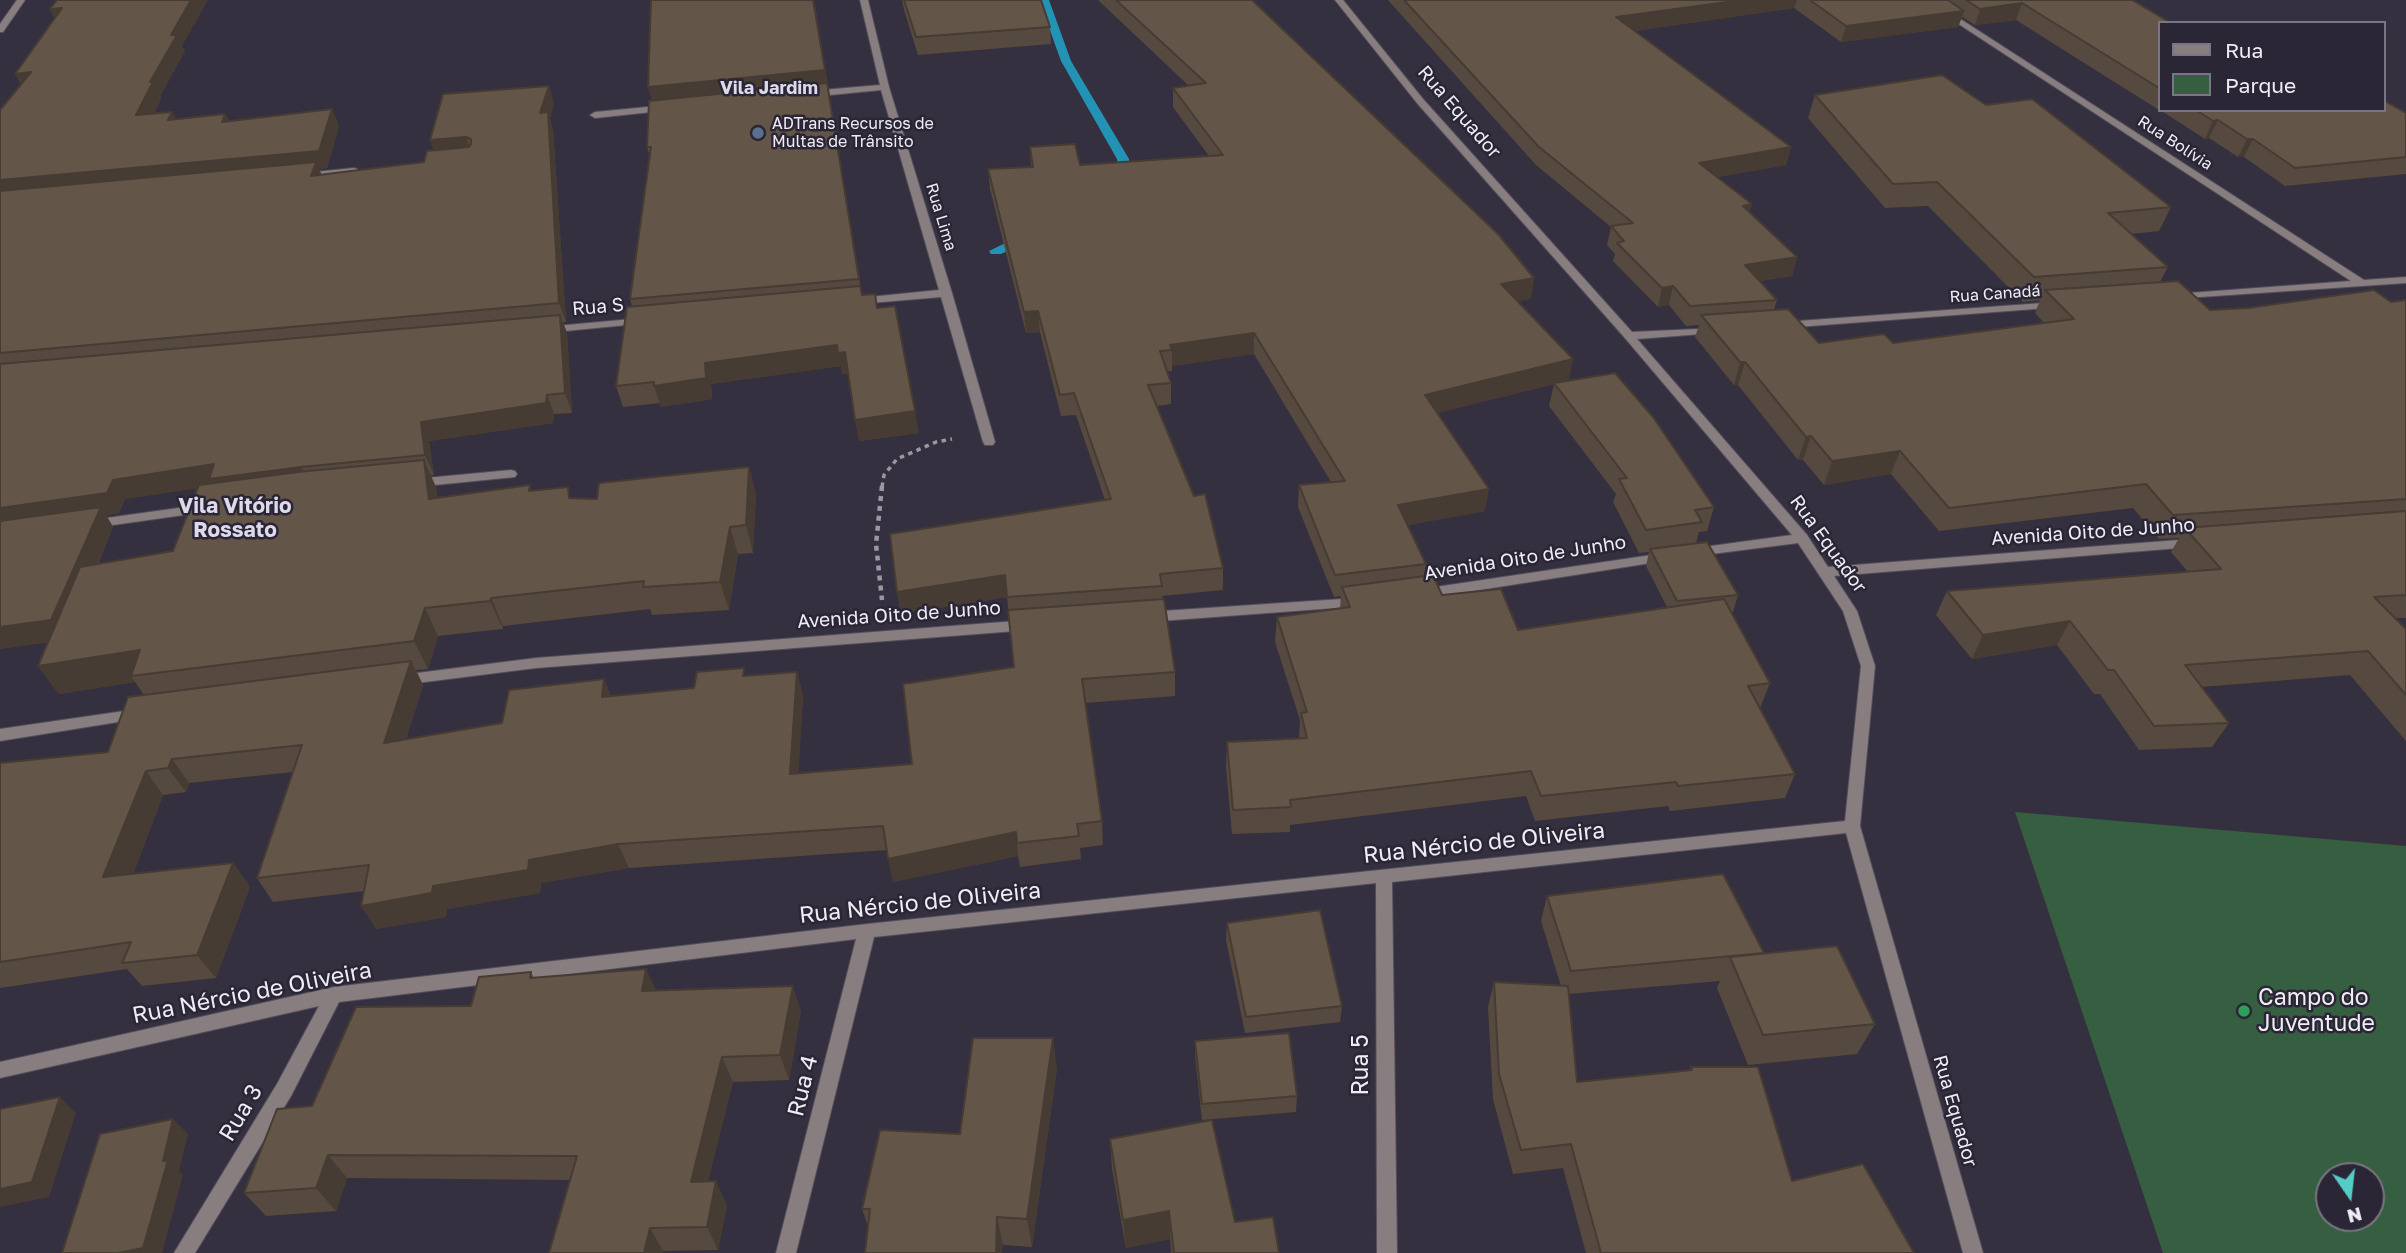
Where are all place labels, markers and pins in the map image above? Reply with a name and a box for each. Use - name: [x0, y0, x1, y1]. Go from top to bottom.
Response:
- place label: ADTrans Recursos de Multas de Trânsito: [772, 114, 934, 152]
- marker: ADTrans Recursos de Multas de Trânsito: [750, 125, 766, 141]
- place label: Campo do Juventude: [2258, 984, 2375, 1038]
- marker: Campo do Juventude: [2236, 1003, 2252, 1019]

